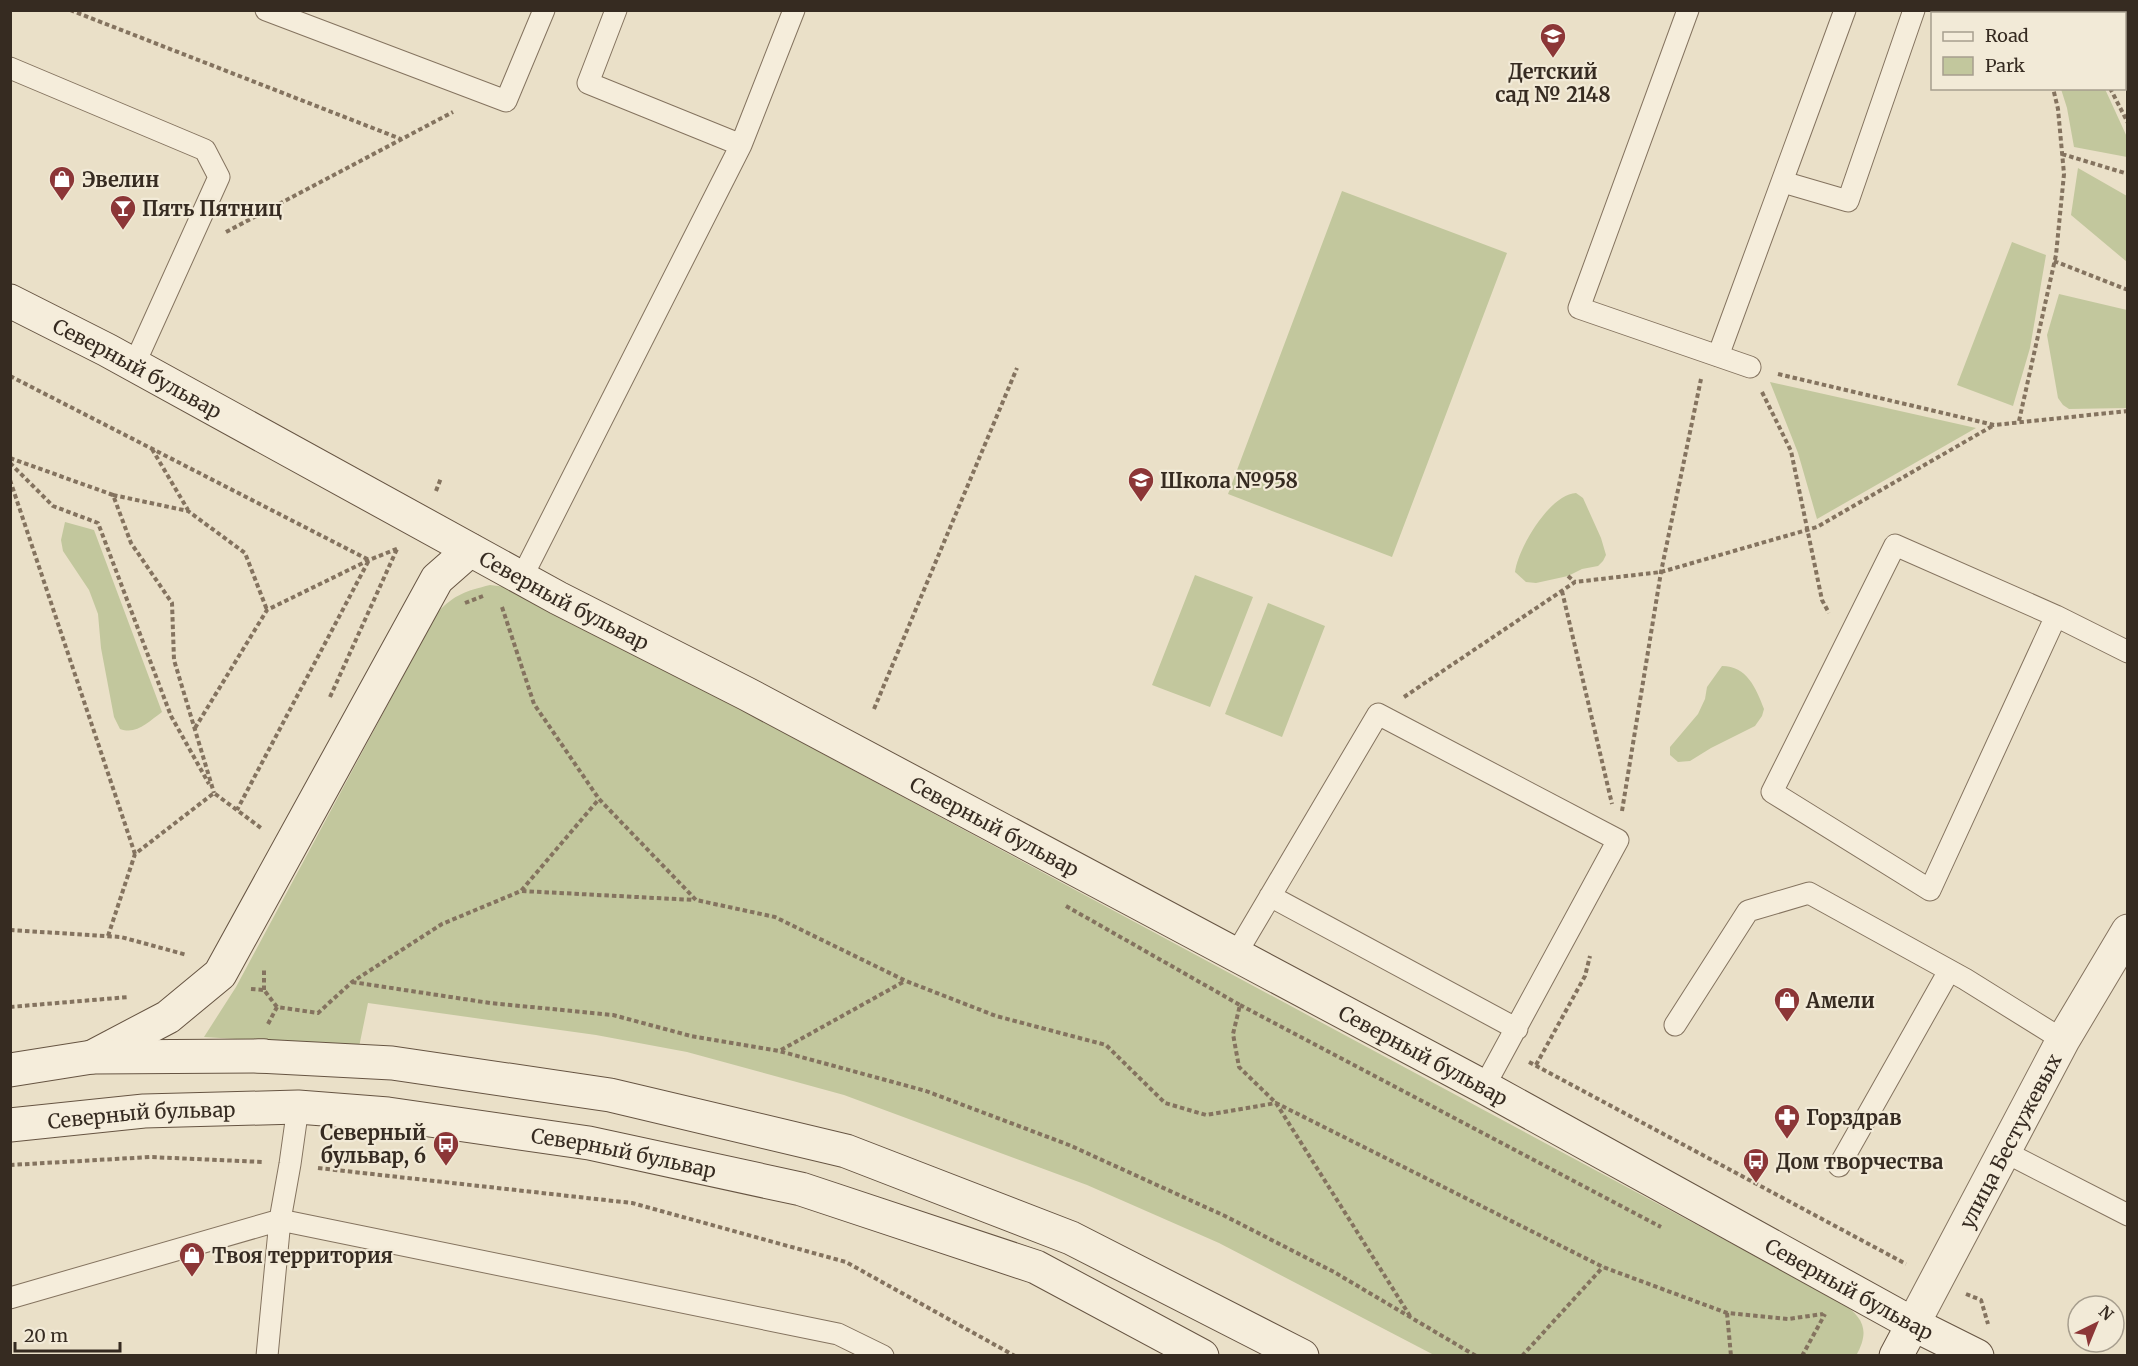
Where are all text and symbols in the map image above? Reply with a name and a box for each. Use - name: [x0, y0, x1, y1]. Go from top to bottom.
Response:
- legend: [1931, 12, 2126, 90]
- school or university icon: Детский сад № 2148: [1538, 21, 1568, 59]
- text: Road: [1985, 24, 2029, 47]
- text: Park: [1985, 54, 2026, 77]
- place label: Детский сад № 2148: [1495, 59, 1611, 107]
- shop icon: Эвелин: [47, 164, 77, 202]
- place label: Эвелин: [82, 167, 159, 192]
- bar icon: Пять Пятниц: [108, 193, 138, 231]
- place label: Пять Пятниц: [142, 196, 283, 221]
- street label: Северный бульвар: [49, 312, 226, 423]
- school or university icon: Школа №958: [1126, 465, 1156, 503]
- place label: Школа №958: [1160, 468, 1298, 493]
- street label: Северный бульвар: [475, 545, 653, 655]
- street label: Северный бульвар: [906, 771, 1084, 881]
- shop icon: Амели: [1772, 985, 1802, 1023]
- place label: Амели: [1805, 988, 1875, 1013]
- street label: Северный бульвар: [1335, 999, 1512, 1110]
- street label: улица Бестужевых: [1953, 1049, 2066, 1233]
- street label: Северный бульвар: [46, 1096, 236, 1133]
- pharmacy icon: Горздрав: [1772, 1102, 1802, 1140]
- place label: Горздрав: [1806, 1105, 1902, 1130]
- place label: Северный бульвар, 6: [320, 1120, 426, 1169]
- street label: Северный бульвар: [530, 1122, 719, 1183]
- bus stop icon: Северный бульвар, 6: [431, 1129, 461, 1167]
- bus stop icon: Дом творчества: [1741, 1146, 1771, 1184]
- place label: Дом творчества: [1776, 1149, 1943, 1174]
- street label: Северный бульвар: [1761, 1232, 1938, 1345]
- shop icon: Твоя территория: [177, 1240, 207, 1278]
- place label: Твоя территория: [212, 1243, 393, 1268]
- north arrow: [2066, 1294, 2126, 1354]
- text: N: [2095, 1301, 2118, 1325]
- scale bar: [15, 1315, 120, 1353]
- text: 20 m: [24, 1324, 68, 1347]

